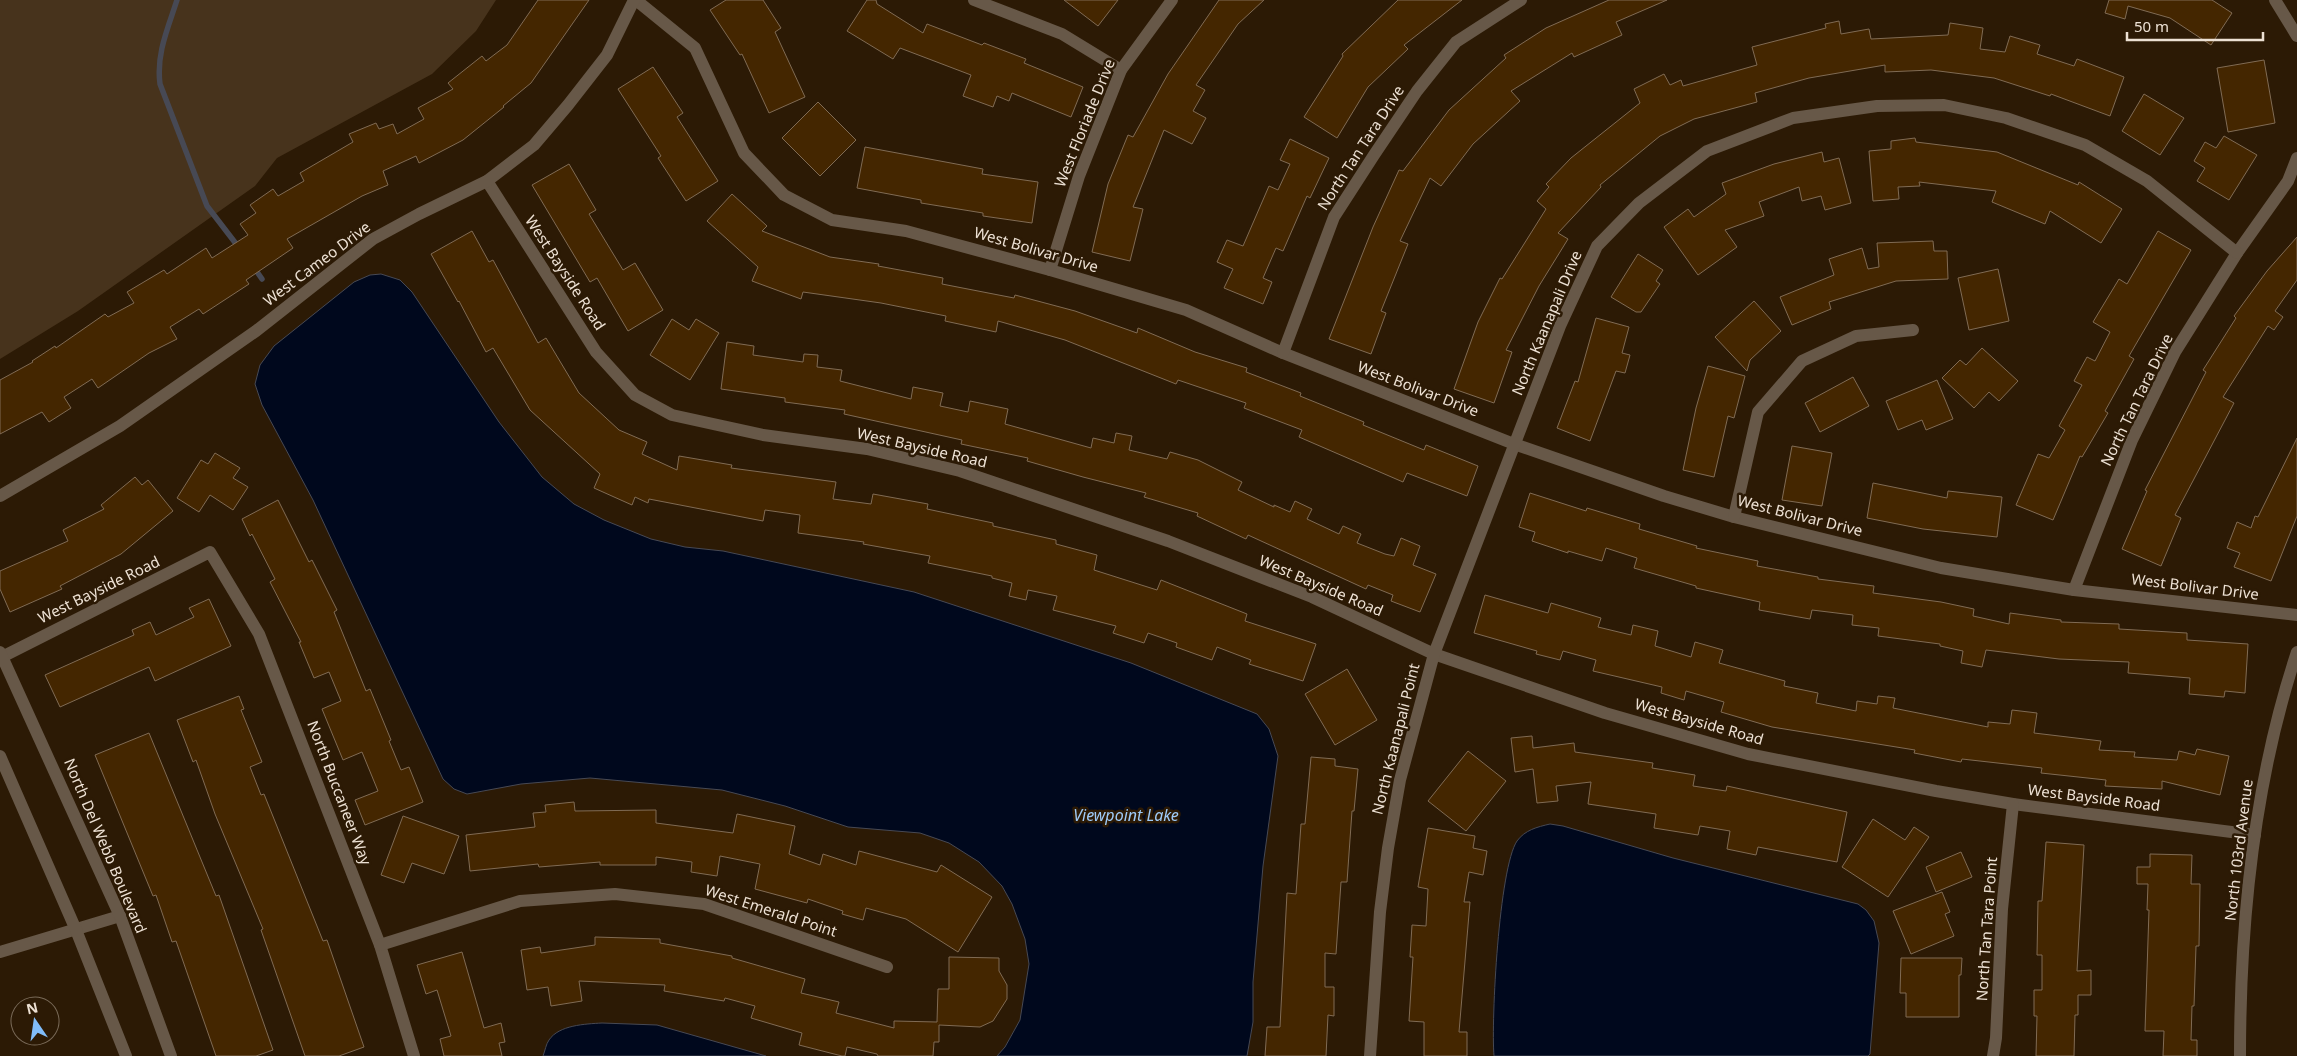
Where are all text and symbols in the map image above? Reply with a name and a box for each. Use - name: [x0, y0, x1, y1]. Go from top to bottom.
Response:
- scale bar: [2127, 10, 2263, 42]
- text: 50 m: [2134, 16, 2169, 36]
- street label: West Floriade Drive: [1049, 56, 1119, 190]
- street label: North Tan Tara Drive: [1312, 81, 1408, 214]
- street label: West Bayside Road: [521, 211, 610, 334]
- street label: West Cameo Drive: [259, 216, 374, 310]
- street label: West Bolivar Drive: [972, 222, 1101, 276]
- street label: North Kaanapali Drive: [1507, 247, 1586, 398]
- street label: North Tan Tara Drive: [2095, 330, 2177, 469]
- street label: West Bolivar Drive: [1355, 356, 1482, 420]
- street label: West Bayside Road: [855, 422, 989, 472]
- street label: West Bolivar Drive: [1736, 490, 1865, 540]
- street label: West Bayside Road: [1256, 550, 1387, 620]
- street label: West Bayside Road: [34, 551, 163, 627]
- street label: West Bolivar Drive: [2130, 568, 2260, 604]
- street label: North Kaanapali Point: [1367, 661, 1424, 816]
- street label: West Bayside Road: [1633, 693, 1766, 749]
- street label: North Buccaneer Way: [303, 718, 377, 868]
- street label: North Del Webb Boulevard: [60, 755, 152, 936]
- street label: North 103rd Avenue: [2219, 778, 2257, 922]
- street label: West Bayside Road: [2027, 779, 2161, 815]
- water label: Viewpoint Lake: [1073, 804, 1179, 826]
- street label: North Tan Tara Point: [1971, 856, 2001, 1002]
- street label: West Emerald Point: [703, 879, 840, 941]
- north arrow: [10, 996, 60, 1046]
- text: N: [24, 997, 40, 1018]

